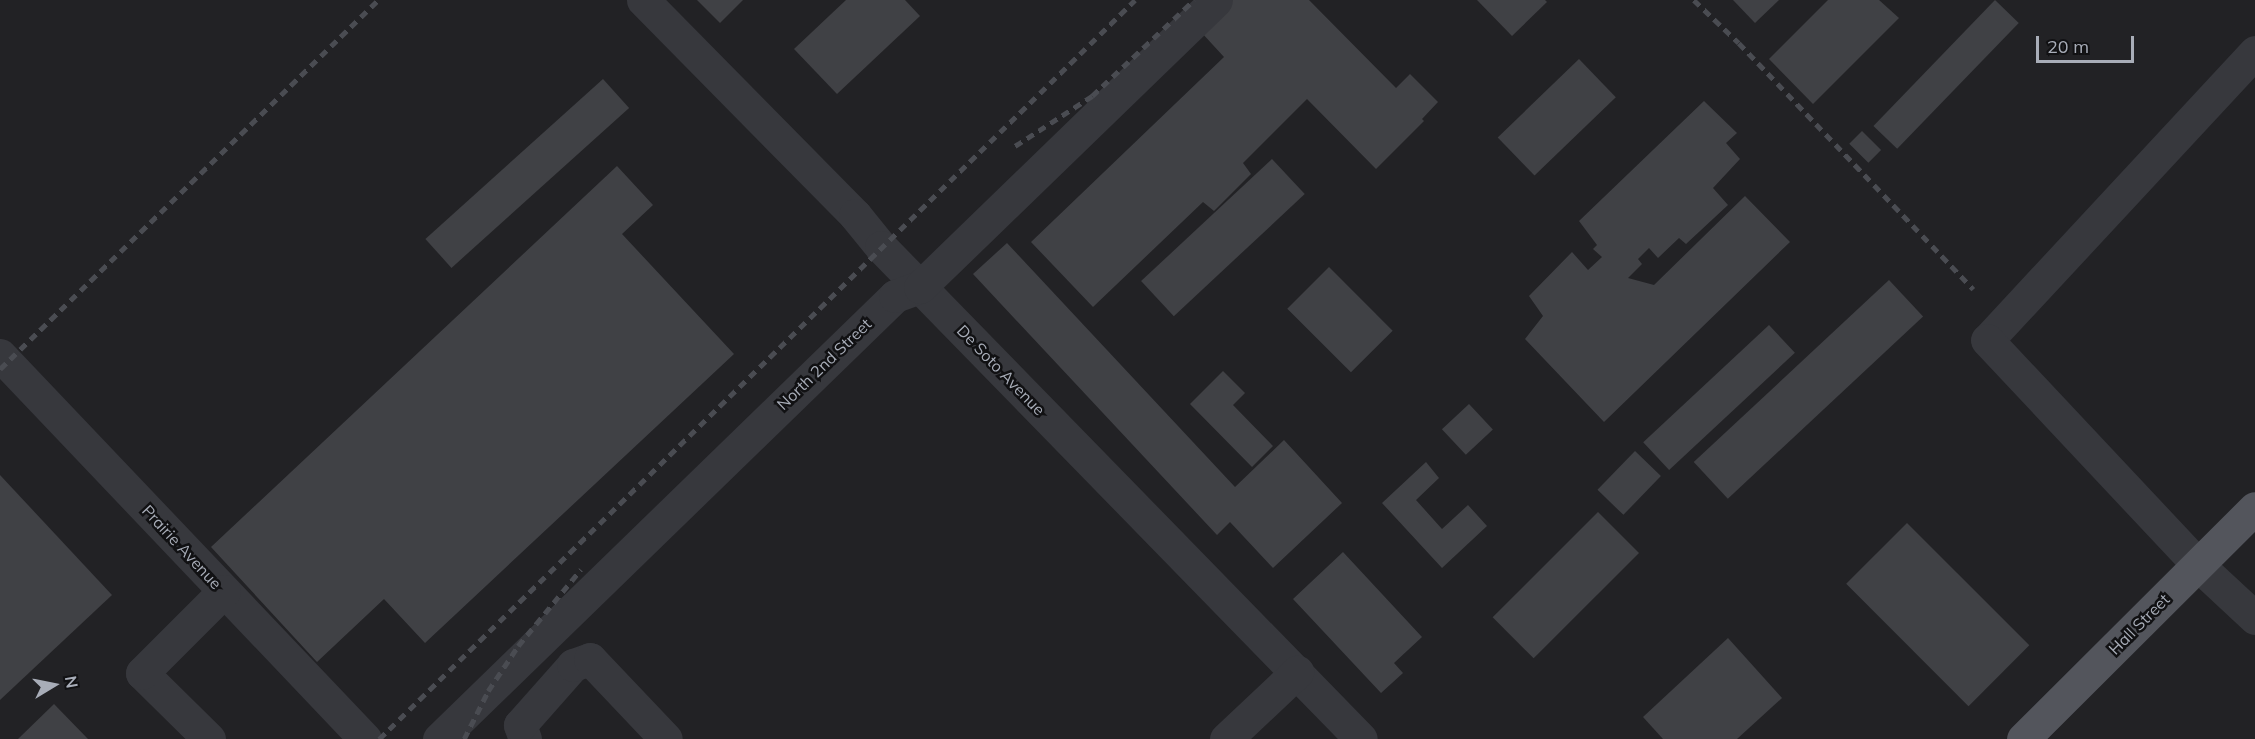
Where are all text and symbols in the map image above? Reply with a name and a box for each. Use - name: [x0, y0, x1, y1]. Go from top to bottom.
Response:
- scale bar: [2039, 24, 2136, 62]
- text: 20 m: [2047, 35, 2089, 58]
- street label: North 2nd Street: [773, 314, 875, 414]
- street label: De Soto Avenue: [953, 321, 1049, 419]
- street label: Prairie Avenue: [138, 501, 226, 593]
- street label: Hall Street: [2105, 590, 2173, 658]
- north arrow: [24, 655, 84, 715]
- text: N: [61, 674, 83, 690]

